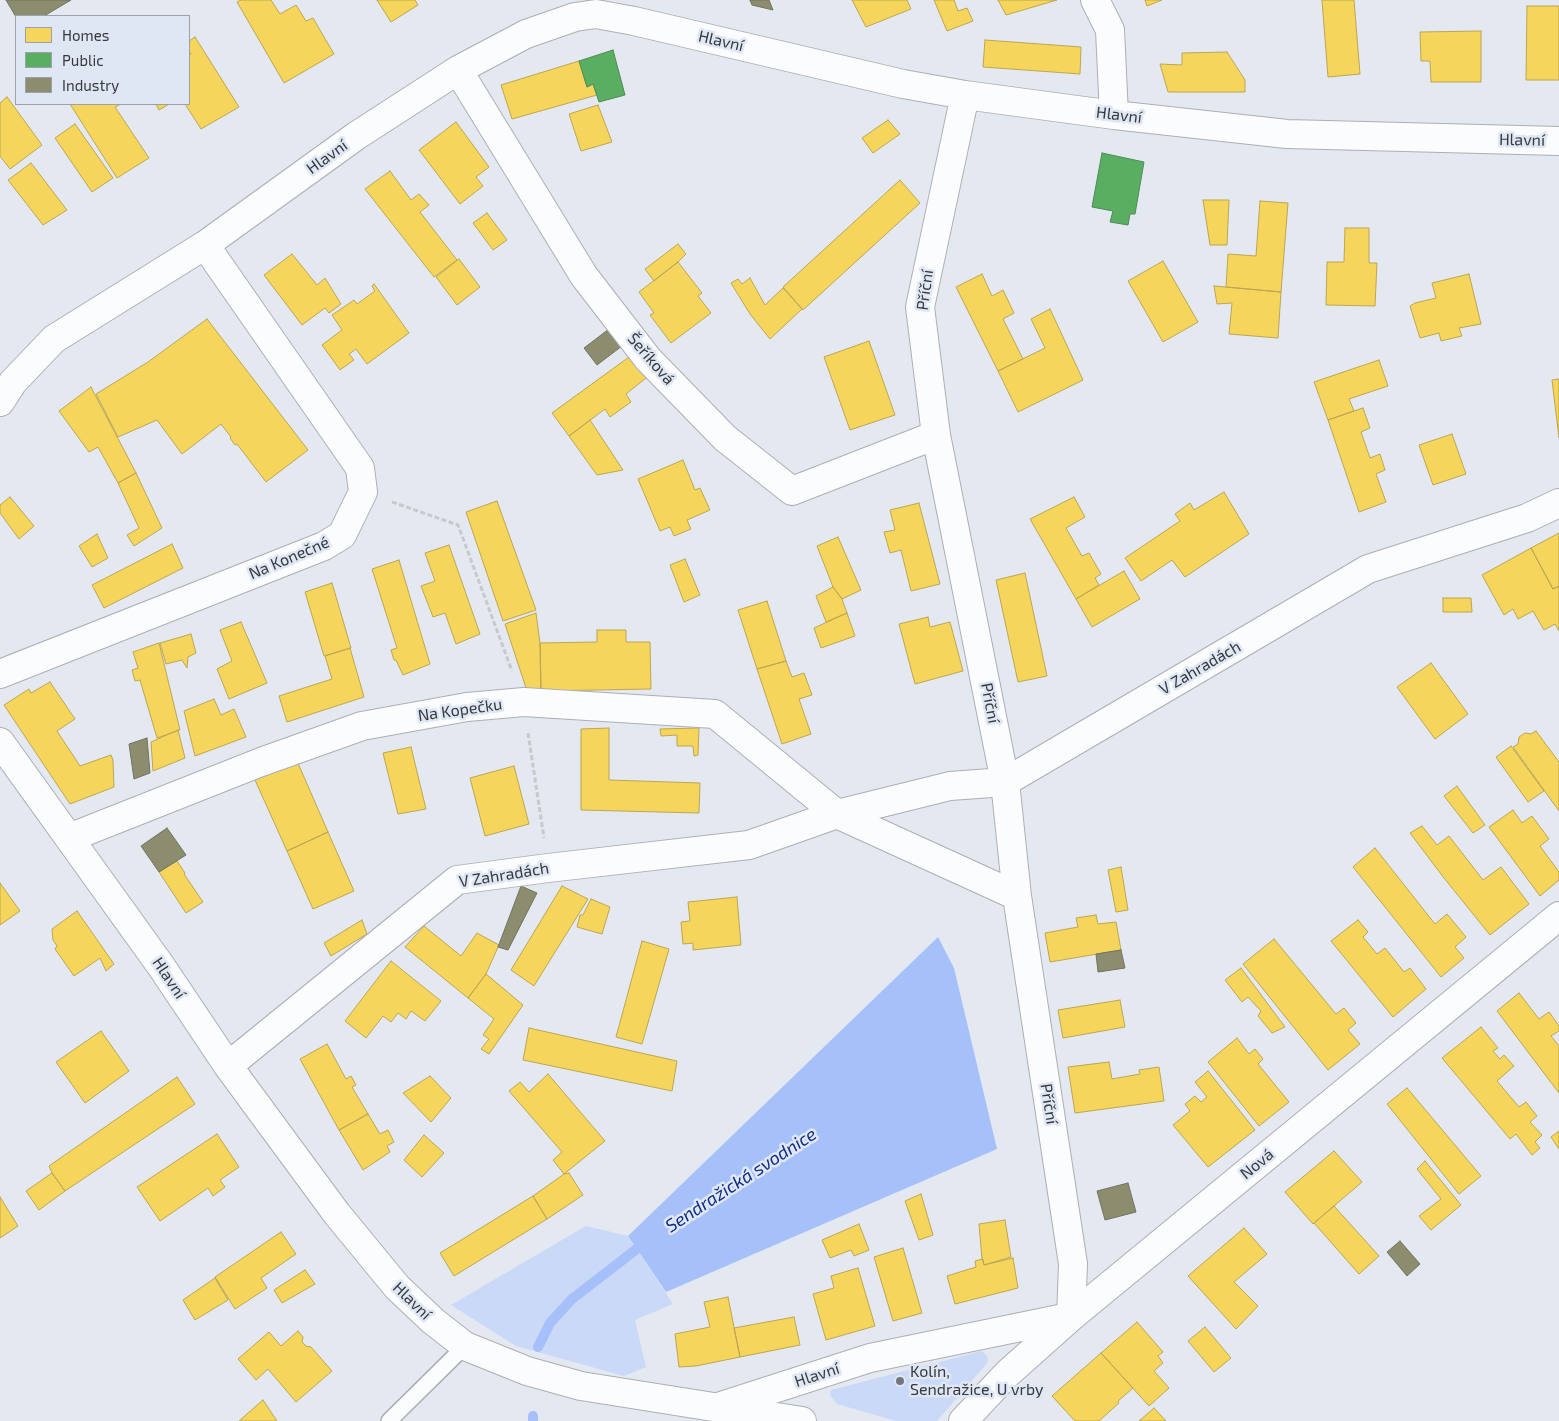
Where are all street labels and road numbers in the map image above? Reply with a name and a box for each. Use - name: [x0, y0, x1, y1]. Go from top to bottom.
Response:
- street label: Hlavní: [696, 26, 746, 56]
- street label: Hlavní: [1095, 103, 1143, 127]
- street label: Hlavní: [1499, 130, 1545, 150]
- street label: Hlavní: [303, 136, 351, 178]
- street label: Příční: [913, 268, 937, 312]
- street label: Šeříková: [623, 329, 679, 389]
- street label: Na Konečné: [246, 532, 332, 584]
- street label: V Zahradách: [1156, 637, 1244, 699]
- street label: Příční: [977, 681, 1003, 725]
- street label: Na Kopečku: [417, 695, 503, 725]
- street label: V Zahradách: [458, 858, 550, 892]
- street label: Hlavní: [148, 954, 190, 1002]
- street label: Příční: [1036, 1082, 1062, 1126]
- street label: Nová: [1236, 1145, 1278, 1183]
- street label: Hlavní: [389, 1278, 435, 1324]
- street label: Hlavní: [792, 1359, 842, 1391]

